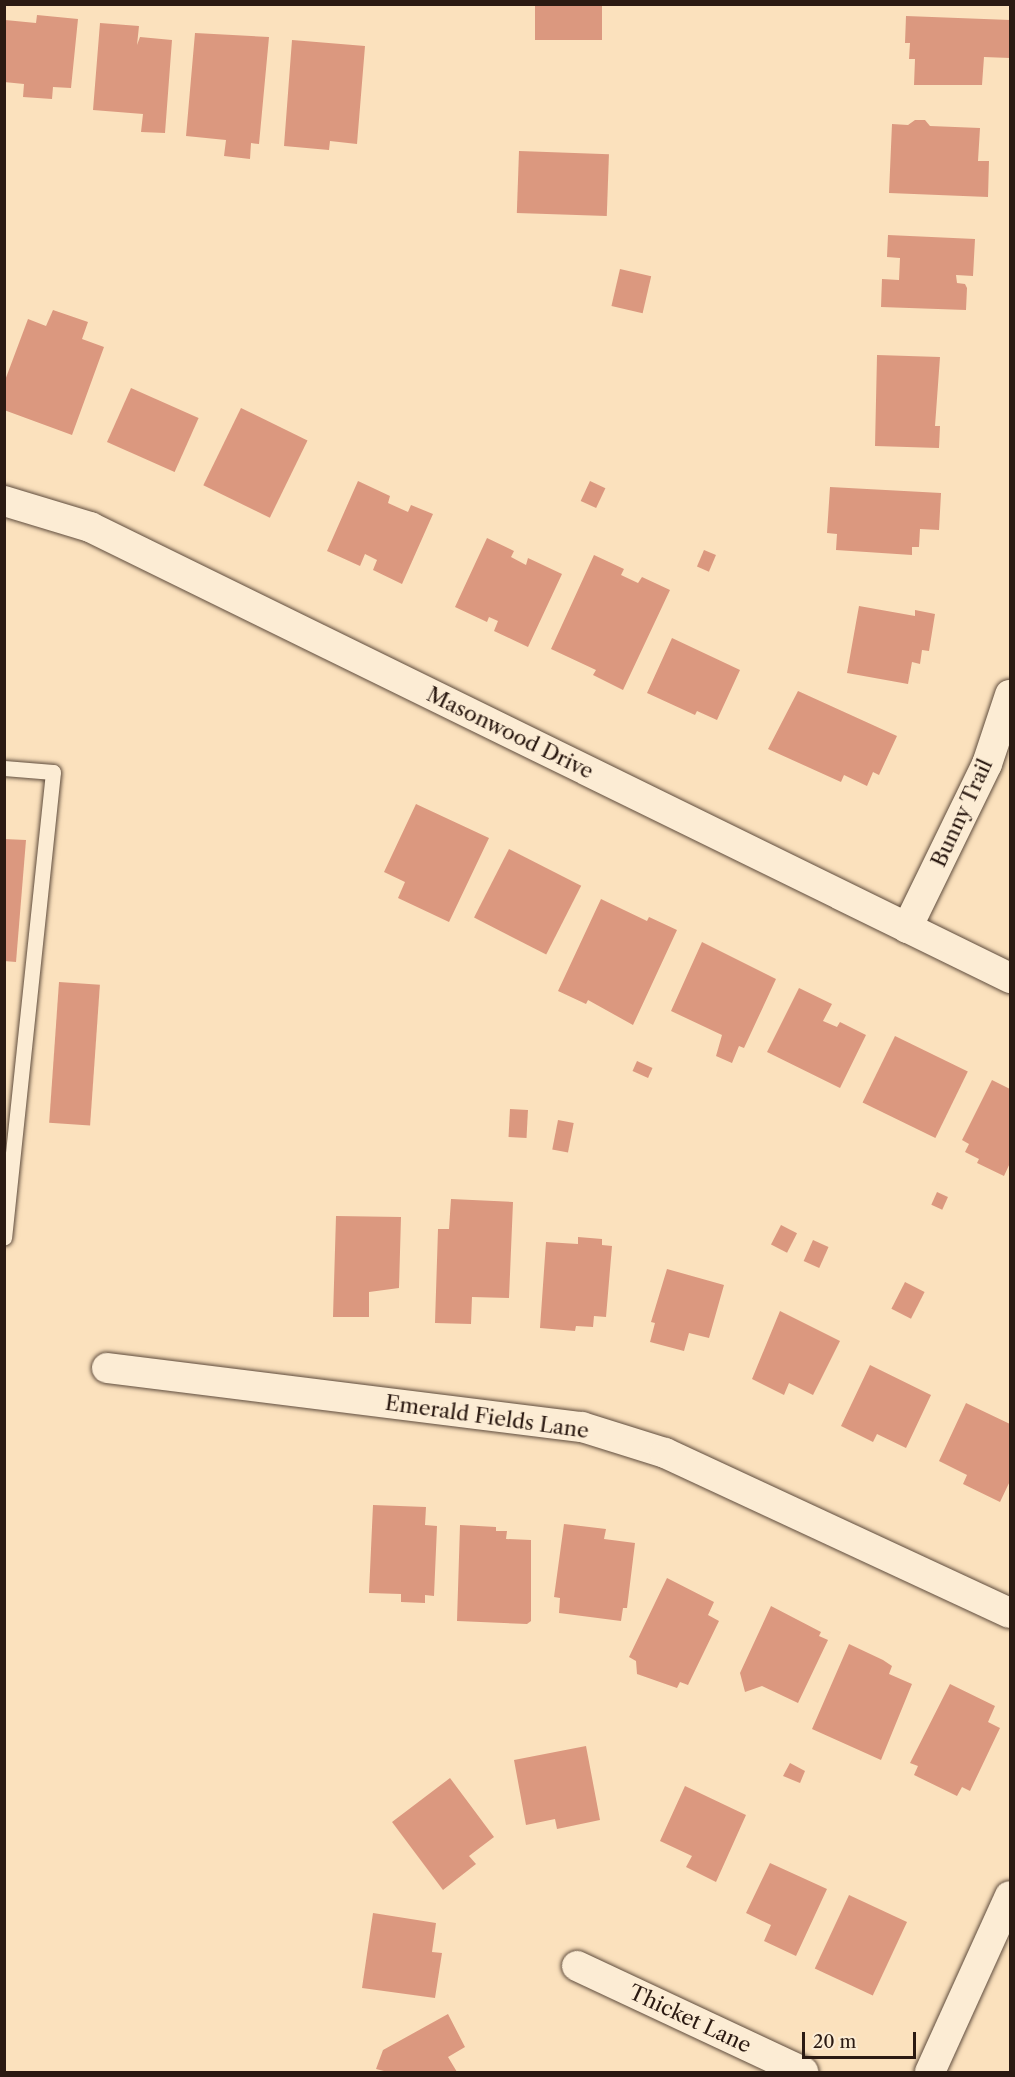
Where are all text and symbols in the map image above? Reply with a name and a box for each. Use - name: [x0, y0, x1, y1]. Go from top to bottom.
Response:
- street label: Masonwood Drive: [423, 682, 597, 784]
- street label: Bunny Trail: [926, 754, 998, 872]
- street label: Emerald Fields Lane: [383, 1390, 591, 1444]
- street label: Thicket Lane: [625, 1980, 755, 2058]
- scale bar: [805, 2020, 919, 2058]
- text: 20 m: [813, 2031, 856, 2053]

